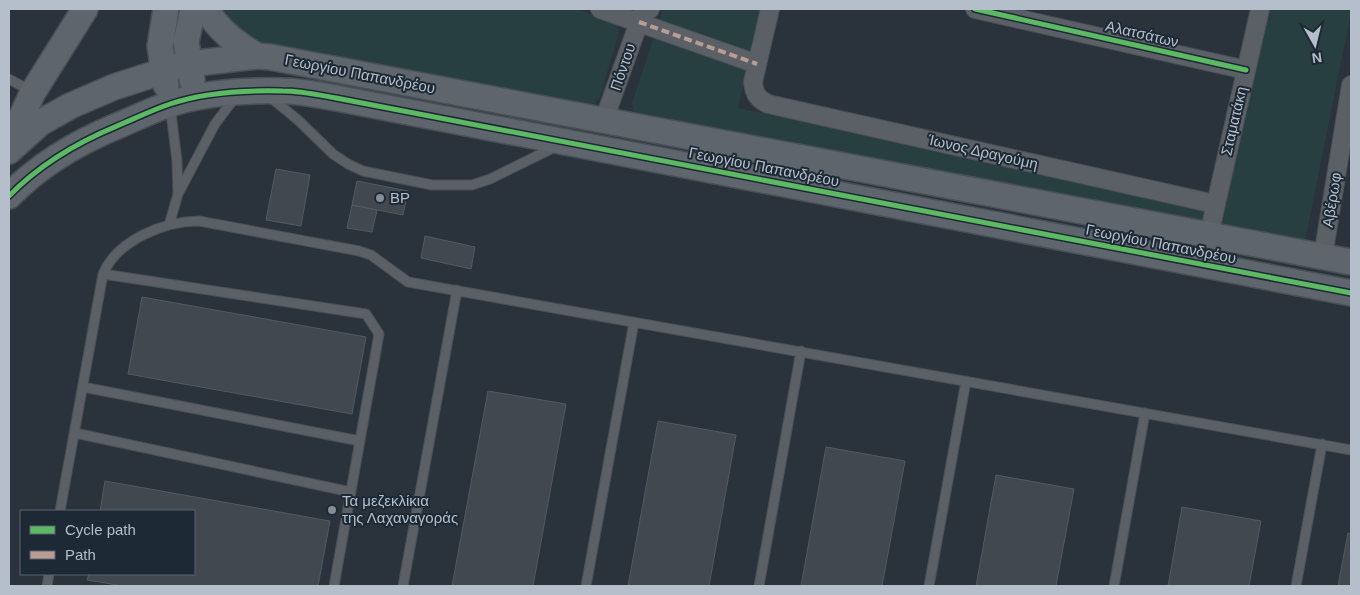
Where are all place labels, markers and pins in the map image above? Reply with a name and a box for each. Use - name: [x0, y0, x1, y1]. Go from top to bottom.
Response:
- place label: BP: [390, 189, 410, 206]
- marker: BP: [374, 192, 386, 204]
- place label: Τα μεζεκλίκια της Λαχαναγοράς: [342, 492, 458, 526]
- marker: Τα μεζεκλίκια της Λαχαναγοράς: [326, 504, 338, 516]

